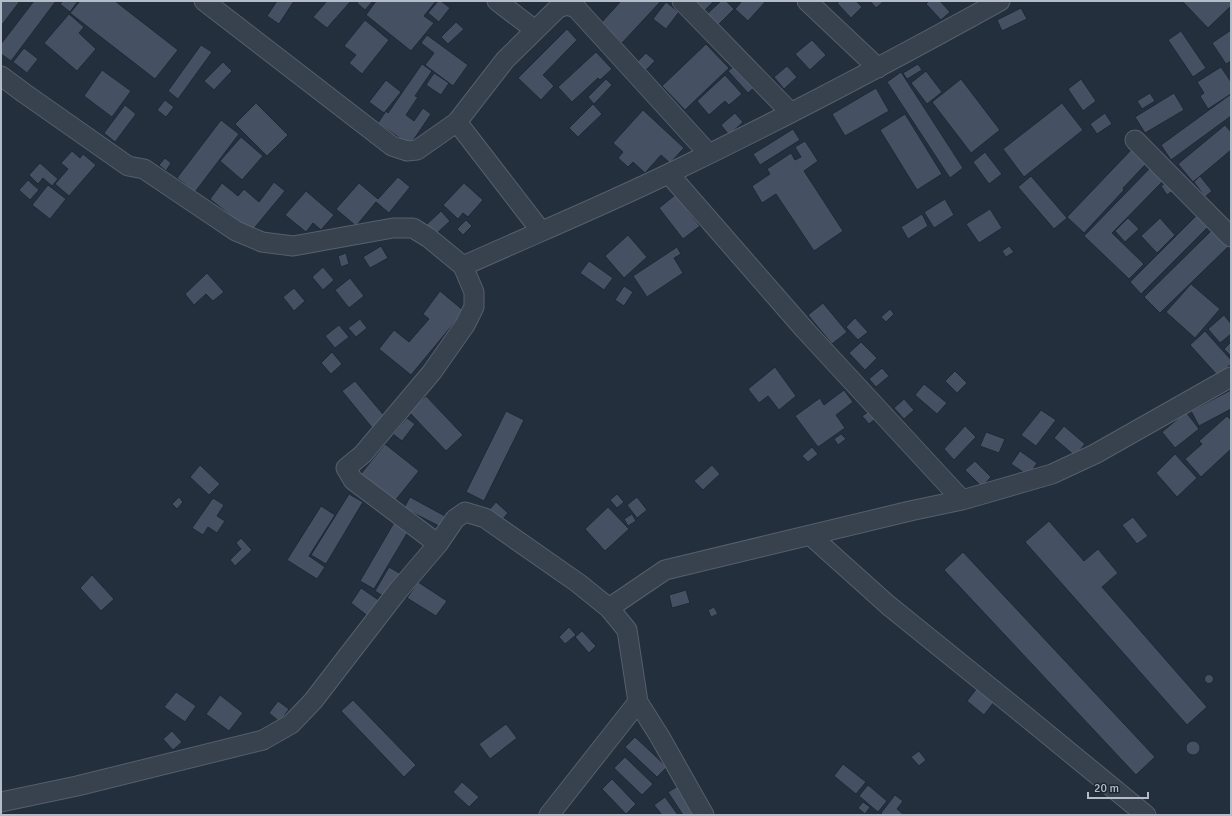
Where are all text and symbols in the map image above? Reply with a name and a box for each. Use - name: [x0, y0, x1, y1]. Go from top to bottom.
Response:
- scale bar: [1088, 774, 1148, 800]
- text: 20 m: [1094, 781, 1119, 796]

